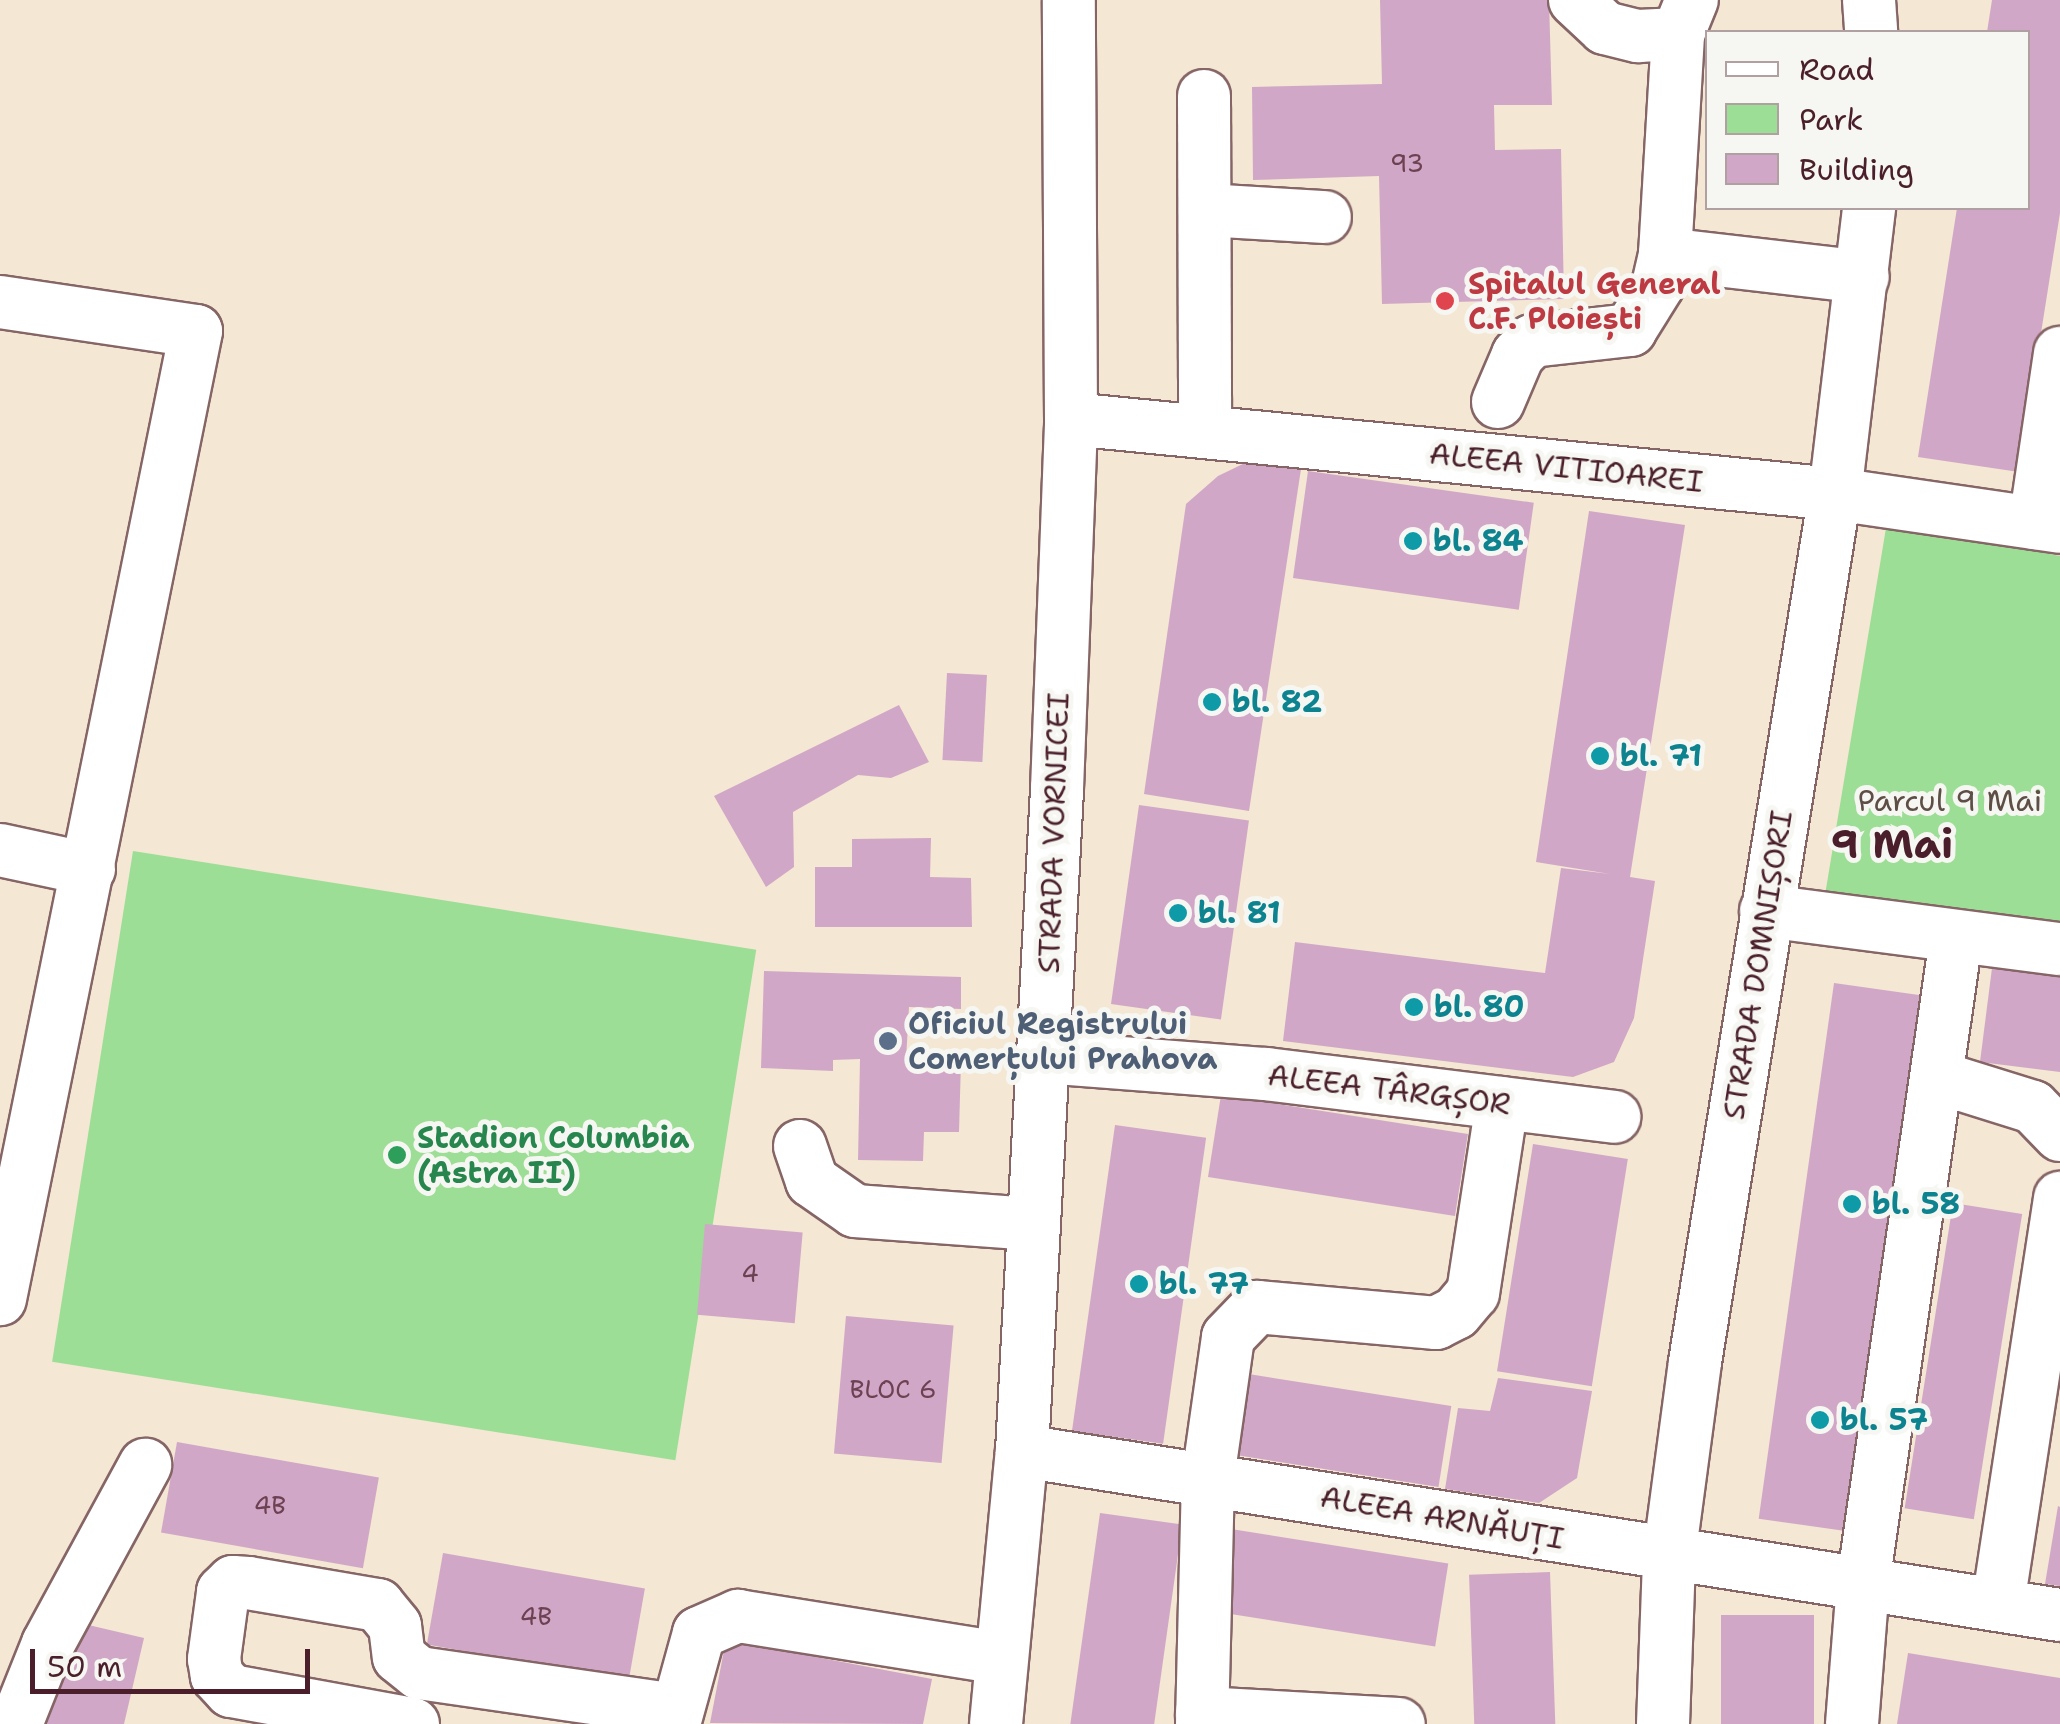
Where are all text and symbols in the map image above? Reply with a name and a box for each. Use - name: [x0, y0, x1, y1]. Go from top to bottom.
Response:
- legend: [1705, 30, 2030, 210]
- text: Road: [1799, 49, 1874, 90]
- text: Park: [1799, 99, 1863, 140]
- house number: 93: [1390, 148, 1424, 178]
- text: Building: [1799, 149, 1914, 190]
- place label: Spitalul General C.F. Ploiești: [1468, 266, 1721, 336]
- marker: Spitalul General C.F. Ploiești: [1432, 288, 1458, 314]
- street label: ALEEA VITIOAREI: [1427, 436, 1705, 500]
- place label: bl. 84: [1433, 523, 1523, 559]
- marker: bl. 84: [1402, 530, 1424, 552]
- place label: bl. 82: [1232, 684, 1322, 720]
- marker: bl. 82: [1201, 691, 1223, 713]
- street label: STRADA VORNICEI: [1031, 692, 1077, 974]
- place label: bl. 71: [1620, 738, 1702, 774]
- marker: bl. 71: [1589, 745, 1611, 767]
- park label: Parcul 9 Mai: [1858, 783, 2042, 819]
- street label: STRADA DOMNIȘORI: [1716, 808, 1800, 1122]
- district label: 9 Mai: [1831, 820, 1953, 868]
- place label: bl. 81: [1198, 895, 1281, 931]
- marker: bl. 81: [1167, 902, 1189, 924]
- place label: bl. 80: [1434, 989, 1525, 1025]
- marker: bl. 80: [1403, 996, 1425, 1018]
- place label: Oficiul Registrului Comerțului Prahova: [908, 1006, 1217, 1076]
- marker: Oficiul Registrului Comerțului Prahova: [877, 1030, 899, 1052]
- street label: ALEEA TÂRGȘOR: [1266, 1057, 1512, 1123]
- place label: Stadion Columbia (Astra II): [417, 1120, 690, 1190]
- marker: Stadion Columbia (Astra II): [386, 1144, 408, 1166]
- place label: bl. 58: [1872, 1186, 1960, 1222]
- marker: bl. 58: [1841, 1193, 1863, 1215]
- house number: 4: [741, 1258, 759, 1288]
- place label: bl. 77: [1159, 1266, 1249, 1302]
- marker: bl. 77: [1128, 1273, 1150, 1295]
- house number: BLOC 6: [849, 1374, 937, 1404]
- place label: bl. 57: [1840, 1402, 1928, 1438]
- marker: bl. 57: [1809, 1409, 1831, 1431]
- street label: ALEEA ARNĂUȚI: [1317, 1479, 1567, 1557]
- house number: 4B: [254, 1490, 286, 1520]
- house number: 4B: [520, 1601, 552, 1631]
- scale bar: [35, 1629, 315, 1691]
- text: 50 m: [47, 1646, 122, 1687]

